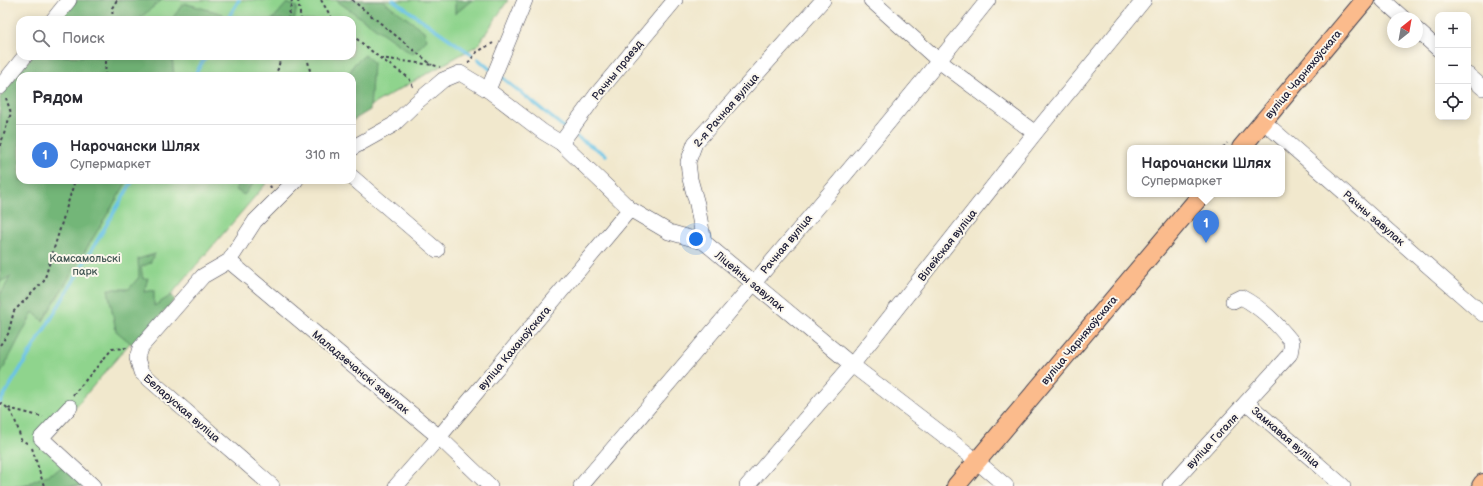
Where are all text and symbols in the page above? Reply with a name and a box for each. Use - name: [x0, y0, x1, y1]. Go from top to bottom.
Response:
- north arrow: [1387, 12, 1423, 48]
- map controls: [1435, 12, 1471, 120]
- button: +: [1435, 12, 1471, 48]
- search box: [16, 16, 356, 60]
- icon: search: [30, 27, 52, 49]
- street label: вуліца Чарняхоўскага: [1262, 27, 1345, 121]
- text: Поиск: [62, 29, 105, 48]
- street label: Рачны праезд: [589, 37, 646, 103]
- button: −: [1435, 48, 1471, 84]
- street label: 2-я Рачная вуліца: [691, 70, 762, 150]
- button: locate: [1435, 84, 1471, 120]
- text: Рядом: [32, 88, 83, 108]
- text: Нарочански Шлях: [70, 137, 199, 156]
- popup: [1127, 145, 1285, 197]
- text: 1: [42, 147, 48, 163]
- text: 310 m: [305, 147, 340, 163]
- text: Нарочански Шлях: [1141, 154, 1271, 173]
- text: Супермаркет: [70, 156, 151, 172]
- text: Супермаркет: [1141, 173, 1222, 189]
- street label: Рачны завулак: [1340, 188, 1407, 249]
- street label: Вілейская вуліца: [915, 206, 980, 284]
- pin: 1: [1193, 210, 1219, 243]
- street label: Рачная вуліца: [758, 212, 815, 277]
- your location: [686, 229, 706, 249]
- street label: Ліцейны завулак: [711, 248, 787, 314]
- park label: Камсамольскі парк: [49, 252, 121, 278]
- street label: вуліца Чарняхоўскага: [1038, 293, 1121, 387]
- street label: вуліца Каханоўскага: [475, 303, 554, 393]
- street label: Маладзечанскі завулак: [309, 328, 412, 417]
- street label: Беларуская вуліца: [141, 372, 223, 445]
- street label: Замкавая вуліца: [1249, 404, 1323, 471]
- street label: вуліца Гогаля: [1184, 411, 1241, 472]

